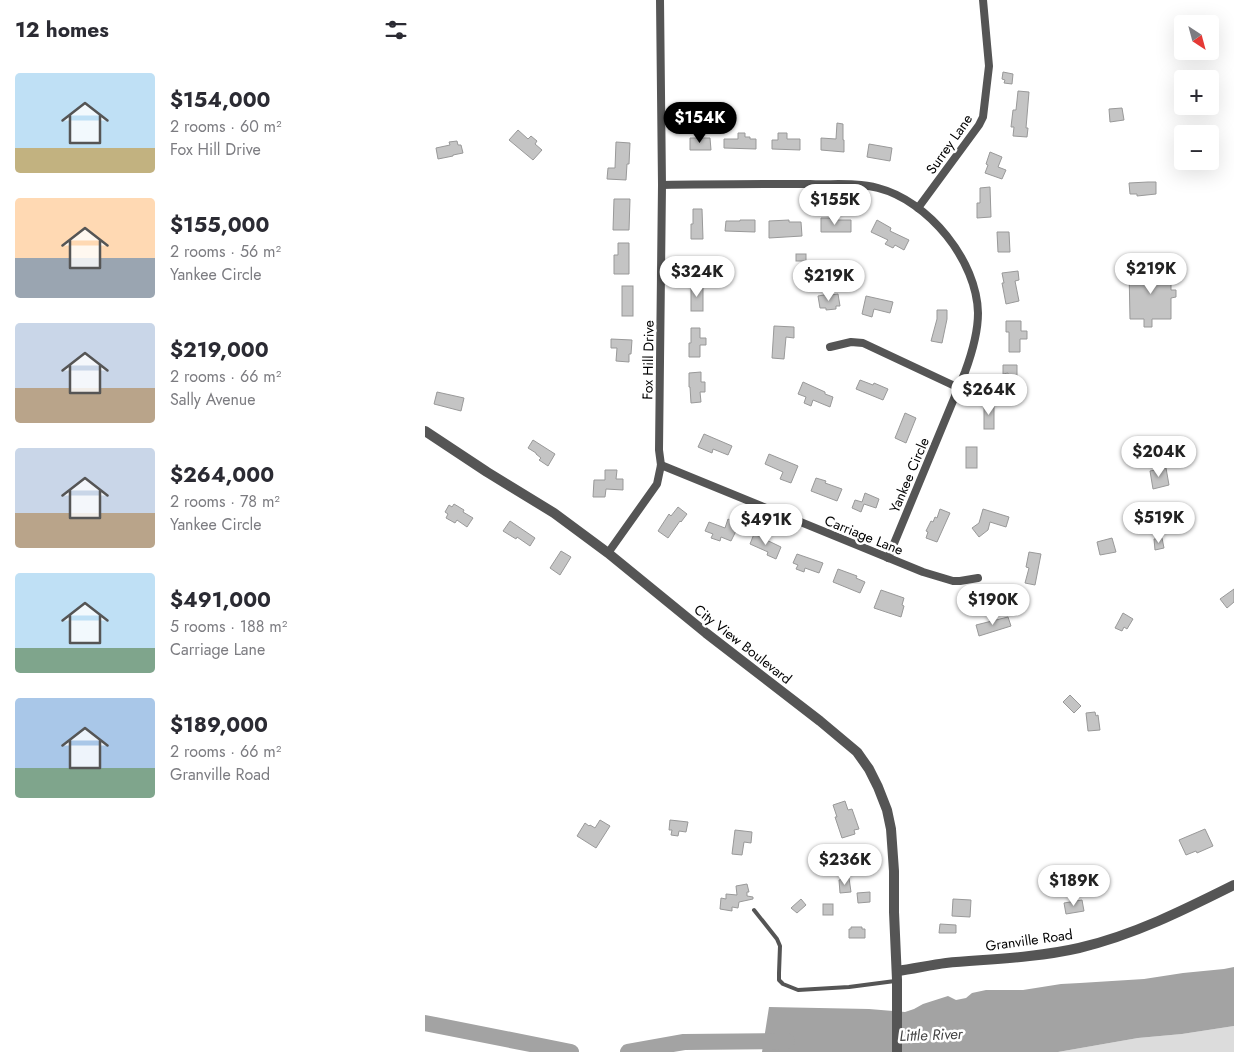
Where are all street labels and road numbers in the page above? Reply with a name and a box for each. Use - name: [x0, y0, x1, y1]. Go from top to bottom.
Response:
- street label: Surrey Lane: [921, 110, 977, 178]
- street label: Fox Hill Drive: [637, 320, 659, 400]
- street label: Yankee Circle: [884, 434, 934, 516]
- street label: Carriage Lane: [822, 510, 906, 560]
- street label: City View Boulevard: [690, 599, 796, 689]
- street label: Granville Road: [984, 924, 1074, 956]

